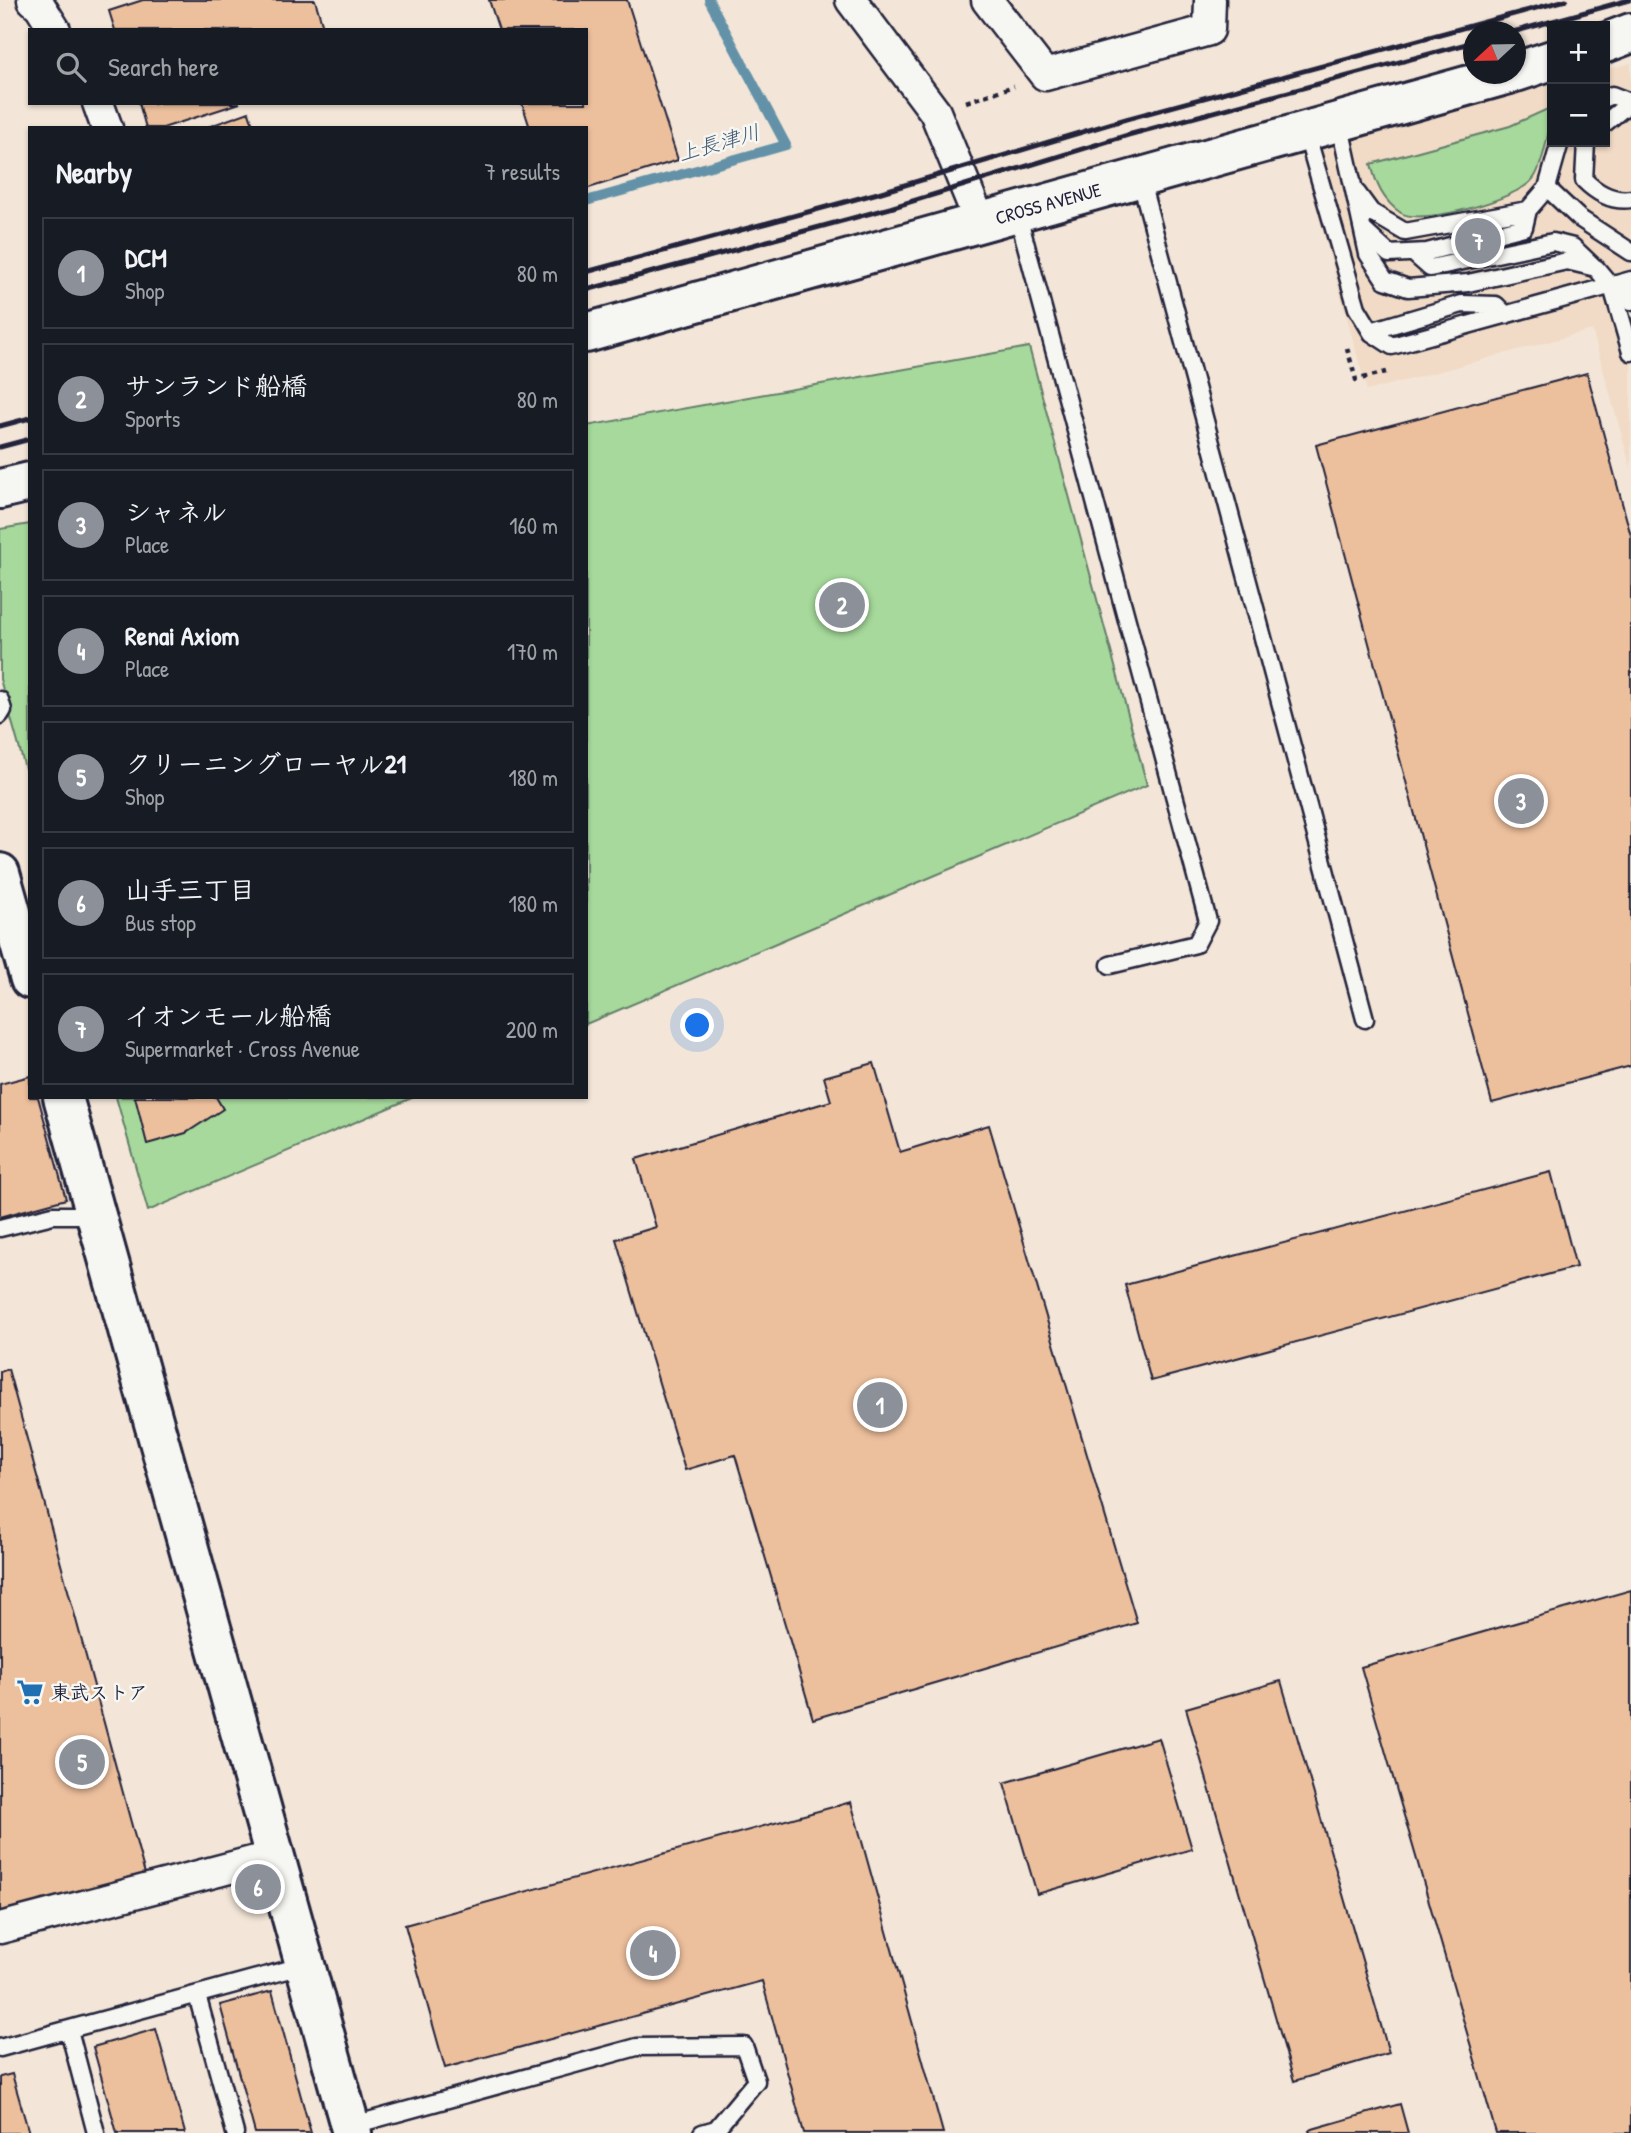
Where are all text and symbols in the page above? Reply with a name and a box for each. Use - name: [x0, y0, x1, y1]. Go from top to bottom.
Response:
- north arrow: [1463, 21, 1526, 84]
- map controls: [1547, 21, 1610, 147]
- button: +: [1547, 21, 1610, 84]
- search box: [28, 28, 588, 105]
- icon: search: [52, 48, 90, 86]
- text: Search here: [108, 49, 219, 84]
- button: −: [1547, 84, 1610, 147]
- water label: 上長津川: [674, 117, 763, 168]
- text: Nearby: [56, 152, 132, 192]
- text: 7 results: [484, 156, 560, 187]
- street label: CROSS AVENUE: [992, 176, 1105, 231]
- pin: 7: [1455, 215, 1501, 267]
- text: DCM: [125, 240, 167, 275]
- text: 1: [77, 258, 85, 289]
- text: 80 m: [517, 258, 558, 289]
- text: Shop: [125, 275, 164, 306]
- text: サンランド船橋: [125, 368, 307, 403]
- text: 2: [76, 384, 86, 415]
- text: 80 m: [517, 384, 558, 415]
- text: Sports: [125, 403, 180, 434]
- text: シャネル: [125, 494, 227, 529]
- text: 3: [76, 510, 86, 541]
- text: 160 m: [509, 510, 558, 541]
- text: Place: [125, 529, 169, 560]
- pin: 2: [819, 579, 865, 631]
- text: Renai Axiom: [125, 618, 239, 653]
- text: 4: [77, 636, 85, 667]
- text: 170 m: [507, 636, 558, 667]
- text: Place: [125, 653, 169, 684]
- text: クリーニングローヤル21: [125, 746, 406, 781]
- text: 5: [76, 762, 86, 793]
- text: 180 m: [508, 762, 558, 793]
- pin: 3: [1498, 775, 1544, 827]
- text: Shop: [125, 781, 164, 812]
- text: 山手三丁目: [125, 872, 255, 907]
- text: 6: [76, 888, 86, 919]
- text: 180 m: [508, 888, 558, 919]
- text: Bus stop: [125, 907, 196, 938]
- text: イオンモール船橋: [125, 998, 331, 1033]
- your location: [680, 1008, 714, 1042]
- text: 7: [75, 1014, 87, 1045]
- text: 200 m: [506, 1014, 558, 1045]
- text: Supermarket · Cross Avenue: [125, 1033, 360, 1064]
- pin: 1: [857, 1379, 903, 1431]
- supermarket icon: 東武ストア: [15, 1677, 45, 1707]
- place label: 東武ストア: [51, 1679, 148, 1705]
- pin: 5: [59, 1736, 105, 1788]
- pin: 6: [235, 1861, 281, 1913]
- pin: 4: [630, 1927, 676, 1979]

